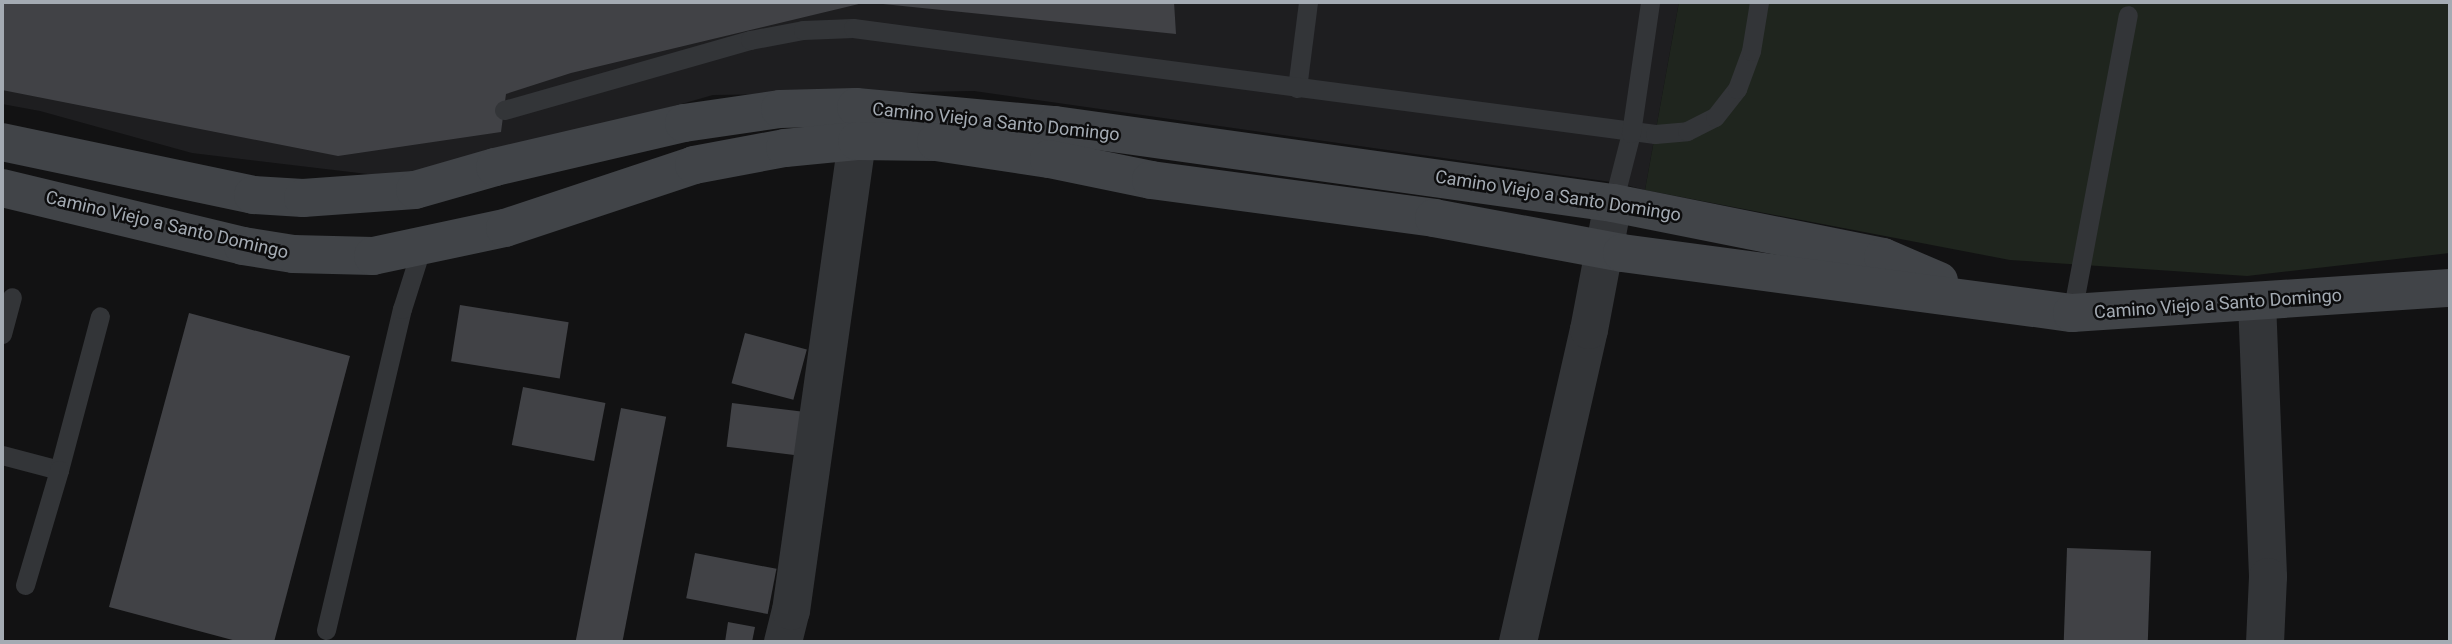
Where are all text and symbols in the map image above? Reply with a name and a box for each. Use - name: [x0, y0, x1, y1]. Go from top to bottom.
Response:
- street label: Camino Viejo a Santo Domingo: [871, 98, 1121, 146]
- street label: Camino Viejo a Santo Domingo: [1434, 166, 1682, 226]
- street label: Camino Viejo a Santo Domingo: [44, 187, 290, 263]
- street label: Camino Viejo a Santo Domingo: [2093, 285, 2343, 323]

